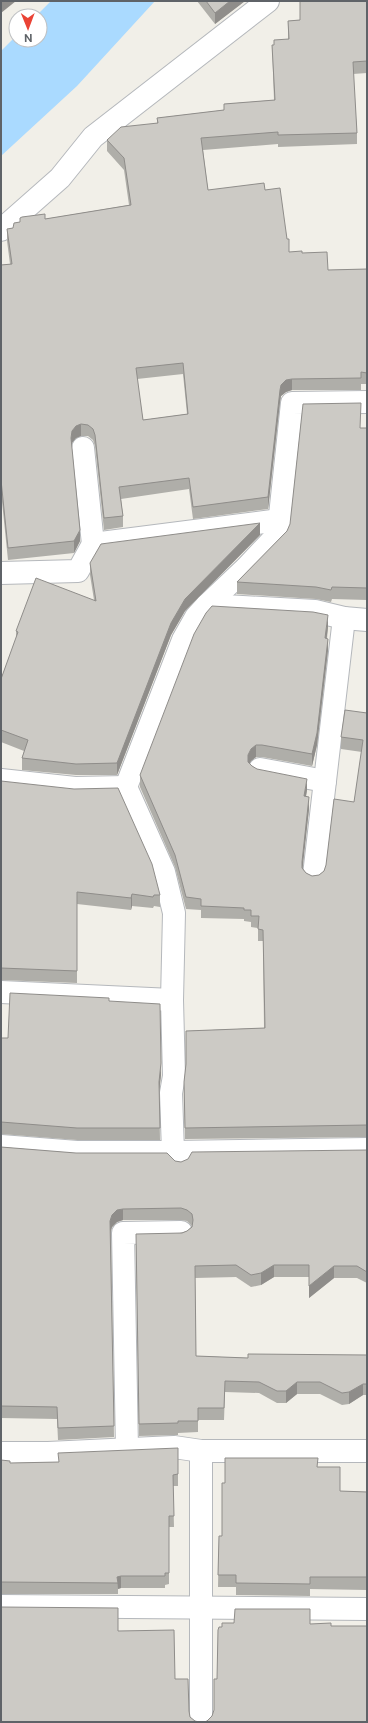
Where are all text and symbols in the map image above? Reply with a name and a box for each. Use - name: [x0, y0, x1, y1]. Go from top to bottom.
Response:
- north arrow: [8, 8, 48, 48]
- text: N: [24, 32, 33, 44]

